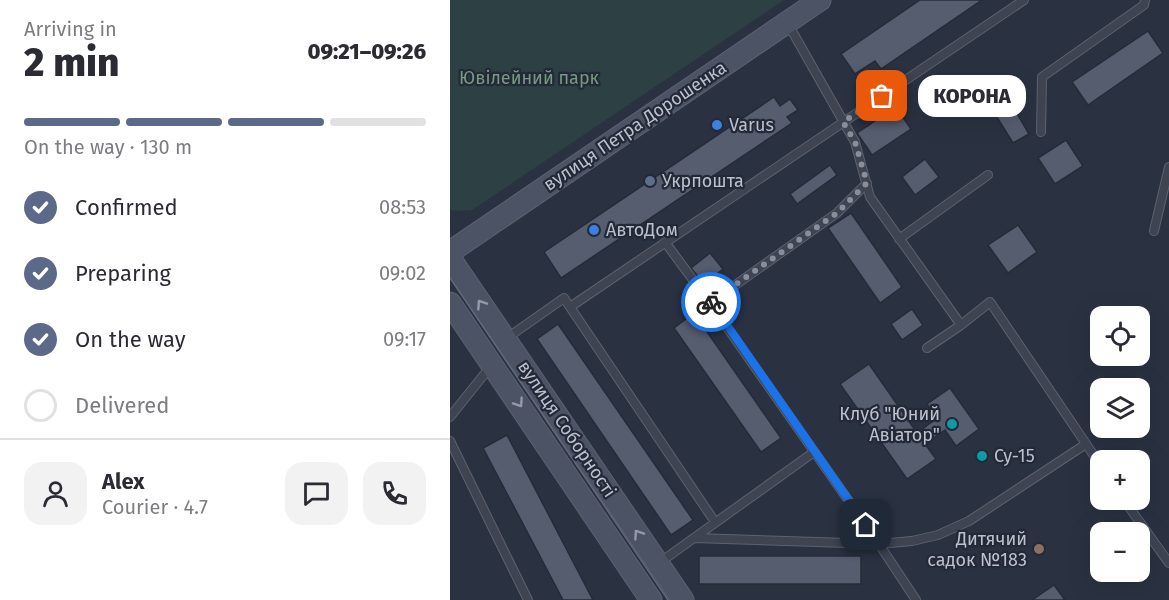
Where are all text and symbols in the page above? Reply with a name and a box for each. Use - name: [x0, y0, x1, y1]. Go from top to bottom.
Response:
- text: Arriving in: [24, 17, 117, 41]
- text: 09:21–09:26: [308, 38, 426, 65]
- text: 2 min: [24, 40, 120, 86]
- street label: вулиця Петра Дорошенка: [539, 56, 731, 196]
- park label: Ювілейний парк: [459, 67, 600, 89]
- pin: [856, 70, 907, 121]
- callout: КОРОНА: [918, 75, 1026, 117]
- icon: bag: [865, 79, 898, 112]
- text: КОРОНА: [933, 84, 1011, 108]
- place label: Varus: [729, 114, 774, 136]
- marker: Varus: [710, 118, 724, 132]
- text: On the way · 130 m: [24, 135, 192, 159]
- place label: Укрпошта: [662, 170, 744, 192]
- marker: Укрпошта: [643, 174, 657, 188]
- icon: check: [24, 191, 57, 224]
- text: Confirmed: [75, 194, 178, 221]
- text: 08:53: [379, 195, 426, 219]
- place label: АвтоДом: [606, 219, 678, 241]
- marker: АвтоДом: [587, 223, 601, 237]
- icon: check: [24, 257, 57, 290]
- text: Preparing: [75, 260, 171, 287]
- text: 09:02: [379, 261, 426, 285]
- courier: [681, 272, 741, 332]
- icon: bike: [695, 286, 728, 319]
- one-way arrow: [477, 299, 488, 310]
- map controls: [1090, 306, 1150, 582]
- button: locate: [1090, 306, 1150, 366]
- icon: check: [24, 323, 57, 356]
- text: On the way: [75, 326, 186, 353]
- text: 09:17: [383, 327, 426, 351]
- street label: вулиця Соборності: [513, 357, 621, 501]
- button: layers: [1090, 378, 1150, 438]
- text: Delivered: [75, 392, 170, 419]
- one-way arrow: [512, 396, 523, 407]
- place label: Клуб "Юний Авіатор": [839, 403, 940, 446]
- marker: Клуб "Юний Авіатор": [945, 417, 959, 431]
- place label: Су-15: [994, 445, 1035, 467]
- marker: Су-15: [975, 449, 989, 463]
- button: +: [1090, 450, 1150, 510]
- button: person: [24, 462, 87, 525]
- button: chat: [285, 462, 348, 525]
- button: phone: [363, 462, 426, 525]
- text: Alex: [102, 468, 145, 495]
- text: Courier · 4.7: [102, 495, 208, 519]
- pin: [840, 499, 891, 550]
- icon: home: [849, 508, 882, 541]
- button: −: [1090, 522, 1150, 582]
- place label: Дитячий садок №183: [927, 528, 1027, 571]
- one-way arrow: [634, 530, 645, 541]
- marker: Дитячий садок №183: [1032, 542, 1046, 556]

